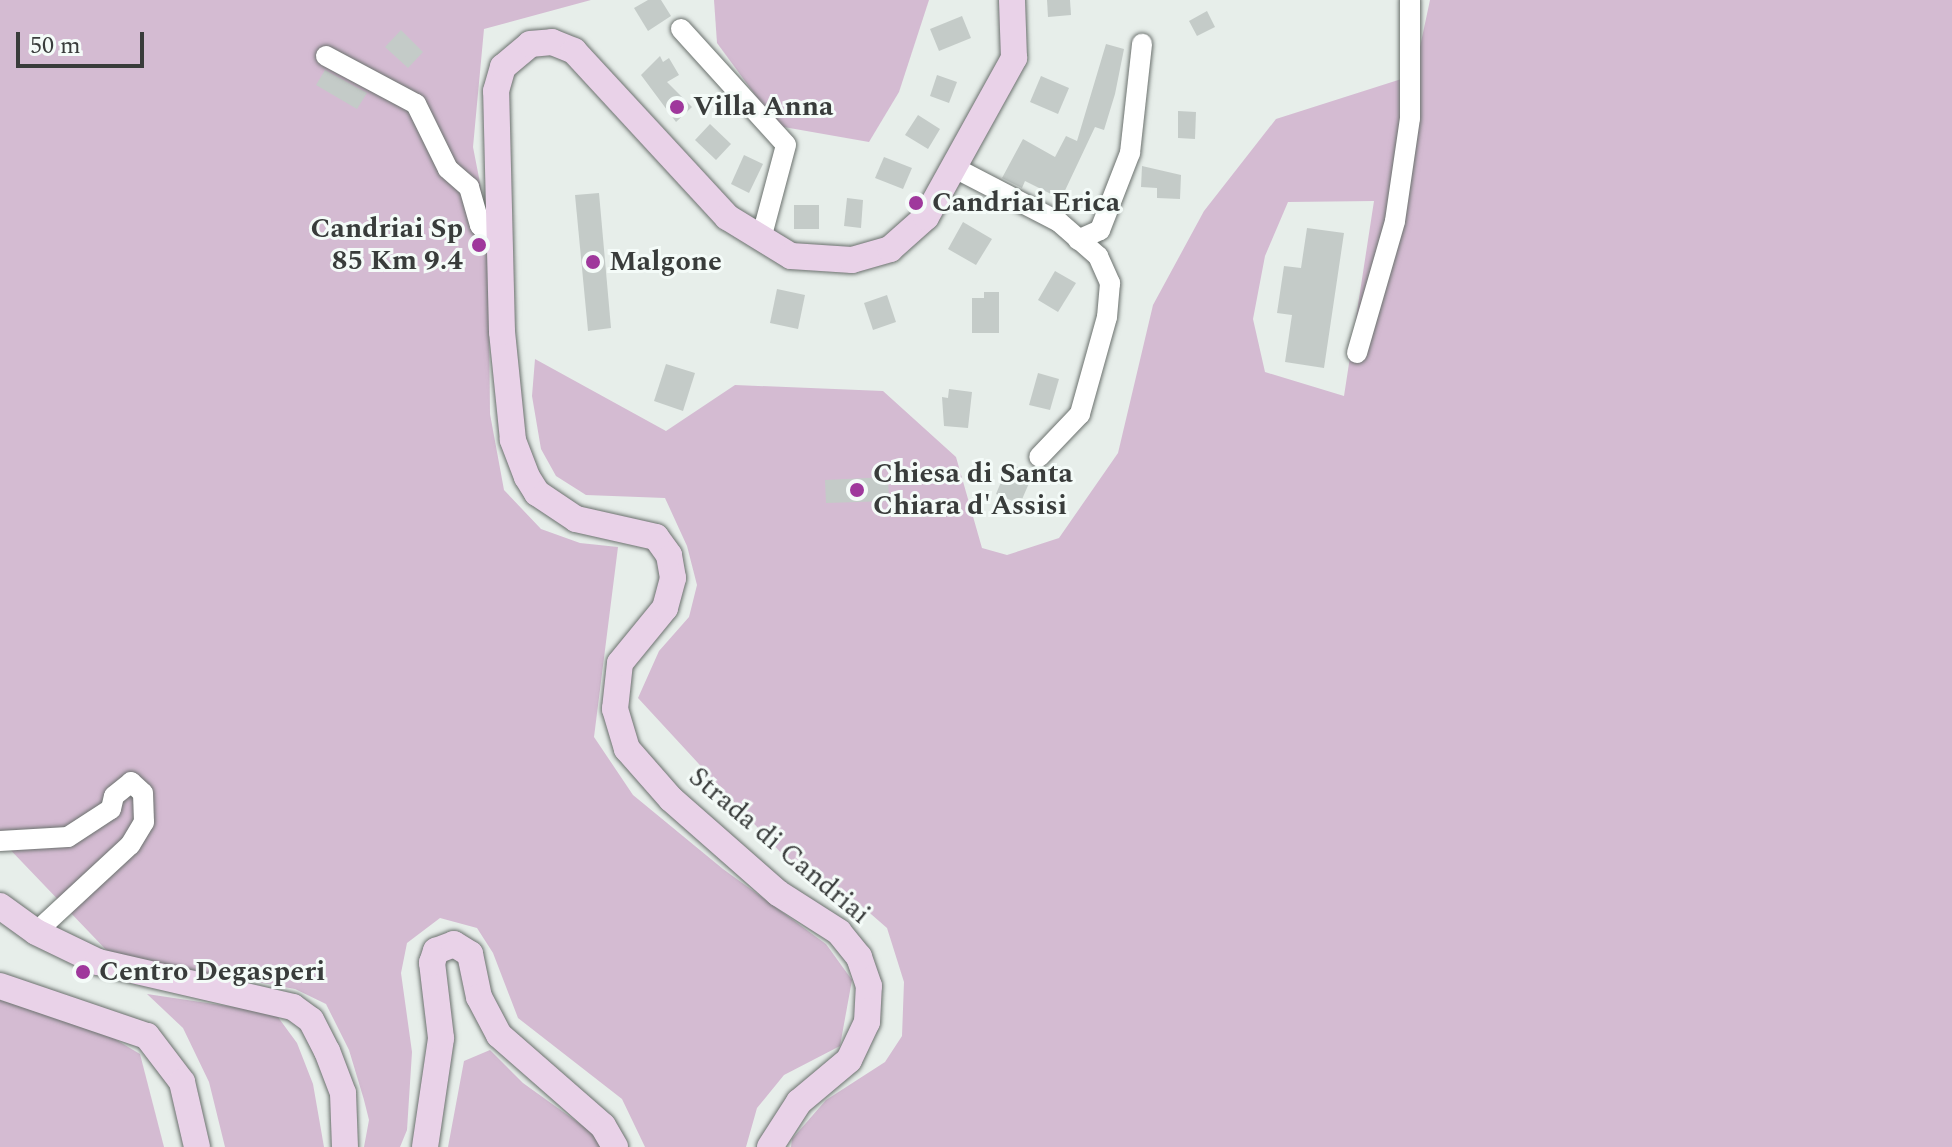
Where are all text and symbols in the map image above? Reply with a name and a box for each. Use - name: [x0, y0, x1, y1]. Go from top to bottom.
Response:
- scale bar: [20, 16, 148, 66]
- text: 50 m: [30, 28, 81, 64]
- place label: Villa Anna: [693, 90, 834, 124]
- marker: Villa Anna: [668, 98, 686, 116]
- place label: Candriai Erica: [932, 186, 1120, 220]
- marker: Candriai Erica: [907, 194, 925, 212]
- place label: Candriai Sp 85 Km 9.4: [311, 212, 463, 278]
- marker: Candriai Sp 85 Km 9.4: [470, 236, 488, 254]
- place label: Malgone: [609, 245, 722, 279]
- marker: Malgone: [584, 253, 602, 271]
- place label: Chiesa di Santa Chiara d'Assisi: [873, 457, 1073, 523]
- marker: Chiesa di Santa Chiara d'Assisi: [848, 481, 866, 499]
- street label: Strada di Candriai: [681, 760, 877, 932]
- place label: Centro Degasperi: [99, 955, 325, 989]
- marker: Centro Degasperi: [74, 963, 92, 981]

